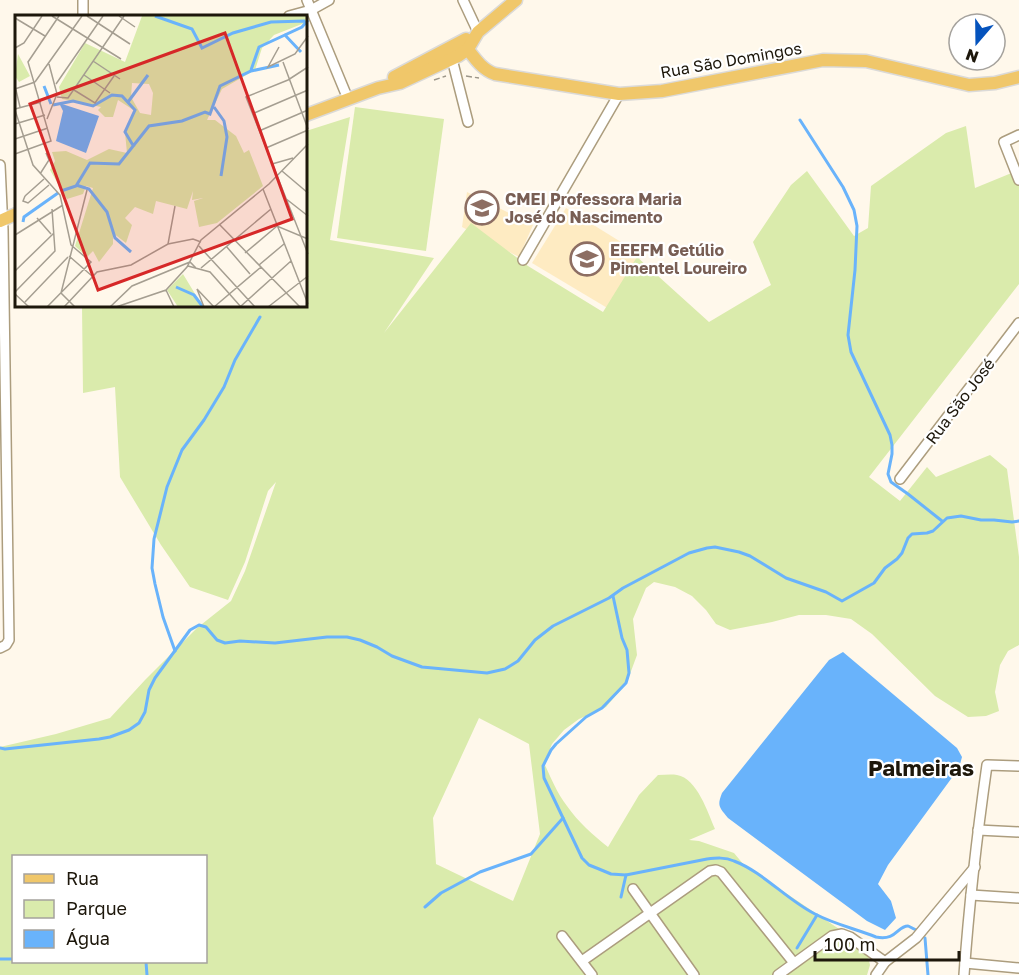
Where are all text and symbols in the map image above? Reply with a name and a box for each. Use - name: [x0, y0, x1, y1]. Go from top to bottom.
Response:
- north arrow: [947, 12, 1007, 72]
- inset map: [15, 15, 308, 308]
- street label: Rua São Domingos: [659, 38, 803, 82]
- text: N: [963, 45, 981, 68]
- place label: CMEI Professora Maria José do Nascimento: [505, 189, 682, 227]
- school or university icon: CMEI Professora Maria José do Nascimento: [464, 190, 500, 226]
- place label: EEEFM Getúlio Pimentel Loureiro: [610, 240, 747, 278]
- school or university icon: EEEFM Getúlio Pimentel Loureiro: [569, 241, 605, 277]
- street label: Rua São José: [921, 354, 999, 448]
- district label: Palmeiras: [868, 754, 974, 781]
- legend: [12, 855, 207, 963]
- text: Rua: [66, 867, 99, 889]
- text: Parque: [66, 897, 127, 919]
- scale bar: [815, 924, 959, 962]
- text: Água: [66, 927, 110, 949]
- text: 100 m: [824, 933, 875, 955]

